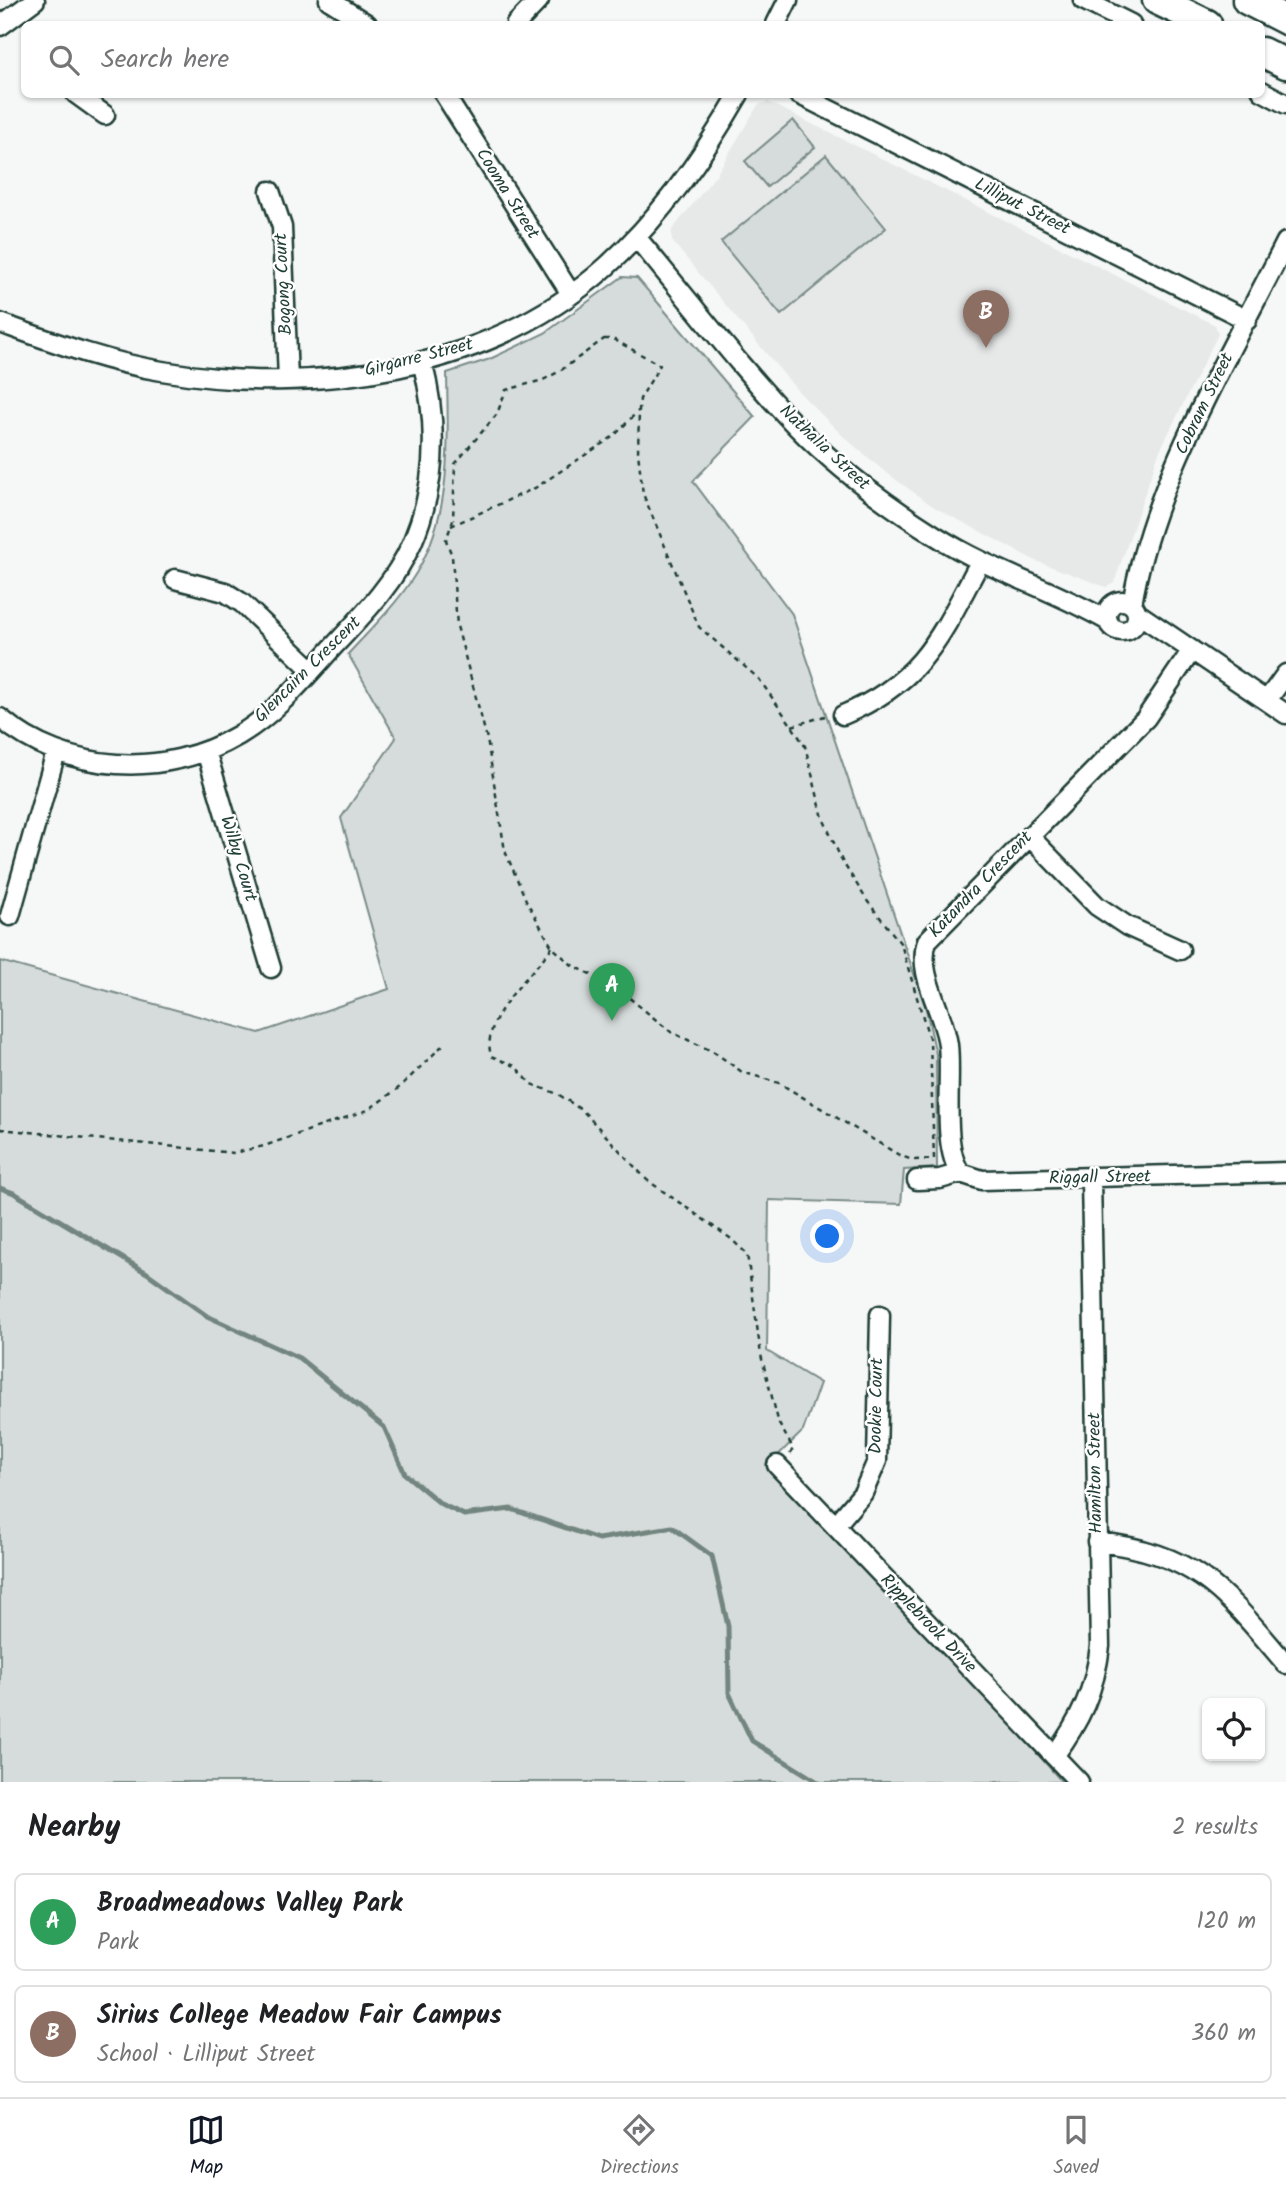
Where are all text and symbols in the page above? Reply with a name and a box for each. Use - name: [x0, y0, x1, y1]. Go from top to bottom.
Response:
- search box: [21, 21, 1265, 98]
- text: Search here: [101, 39, 229, 81]
- icon: search: [45, 41, 83, 79]
- street label: Cooma Street: [467, 143, 547, 246]
- street label: Lilliput Street: [969, 170, 1076, 244]
- street label: Bogong Court: [267, 231, 301, 336]
- pin: B: [963, 290, 1009, 348]
- street label: Girgarre Street: [362, 330, 477, 386]
- street label: Cobram Street: [1168, 347, 1243, 460]
- street label: Nathalia Street: [772, 398, 877, 499]
- street label: Glencairn Crescent: [248, 609, 369, 730]
- street label: Wilby Court: [211, 812, 265, 906]
- street label: Katandra Crescent: [922, 824, 1041, 945]
- pin: A: [589, 963, 635, 1021]
- street label: Riggall Street: [1049, 1163, 1152, 1193]
- your location: [810, 1219, 844, 1253]
- street label: Dookie Court: [862, 1356, 892, 1454]
- street label: Hamilton Street: [1080, 1411, 1112, 1534]
- street label: Ripplebrook Drive: [873, 1567, 983, 1681]
- map controls: [1202, 1698, 1265, 1761]
- button: locate: [1202, 1698, 1265, 1761]
- text: Nearby: [28, 1804, 120, 1852]
- text: 2 results: [1172, 1810, 1258, 1846]
- text: Broadmeadows Valley Park: [97, 1883, 402, 1925]
- text: A: [46, 1904, 60, 1940]
- text: 120 m: [1196, 1904, 1256, 1940]
- text: Park: [97, 1925, 139, 1961]
- text: Sirius College Meadow Fair Campus: [97, 1995, 502, 2037]
- text: B: [46, 2016, 60, 2052]
- text: 360 m: [1191, 2016, 1256, 2052]
- text: School · Lilliput Street: [97, 2037, 315, 2073]
- tab: Map: [187, 2111, 225, 2183]
- tab: Directions: [600, 2111, 679, 2183]
- tab: Saved: [1054, 2111, 1099, 2183]

